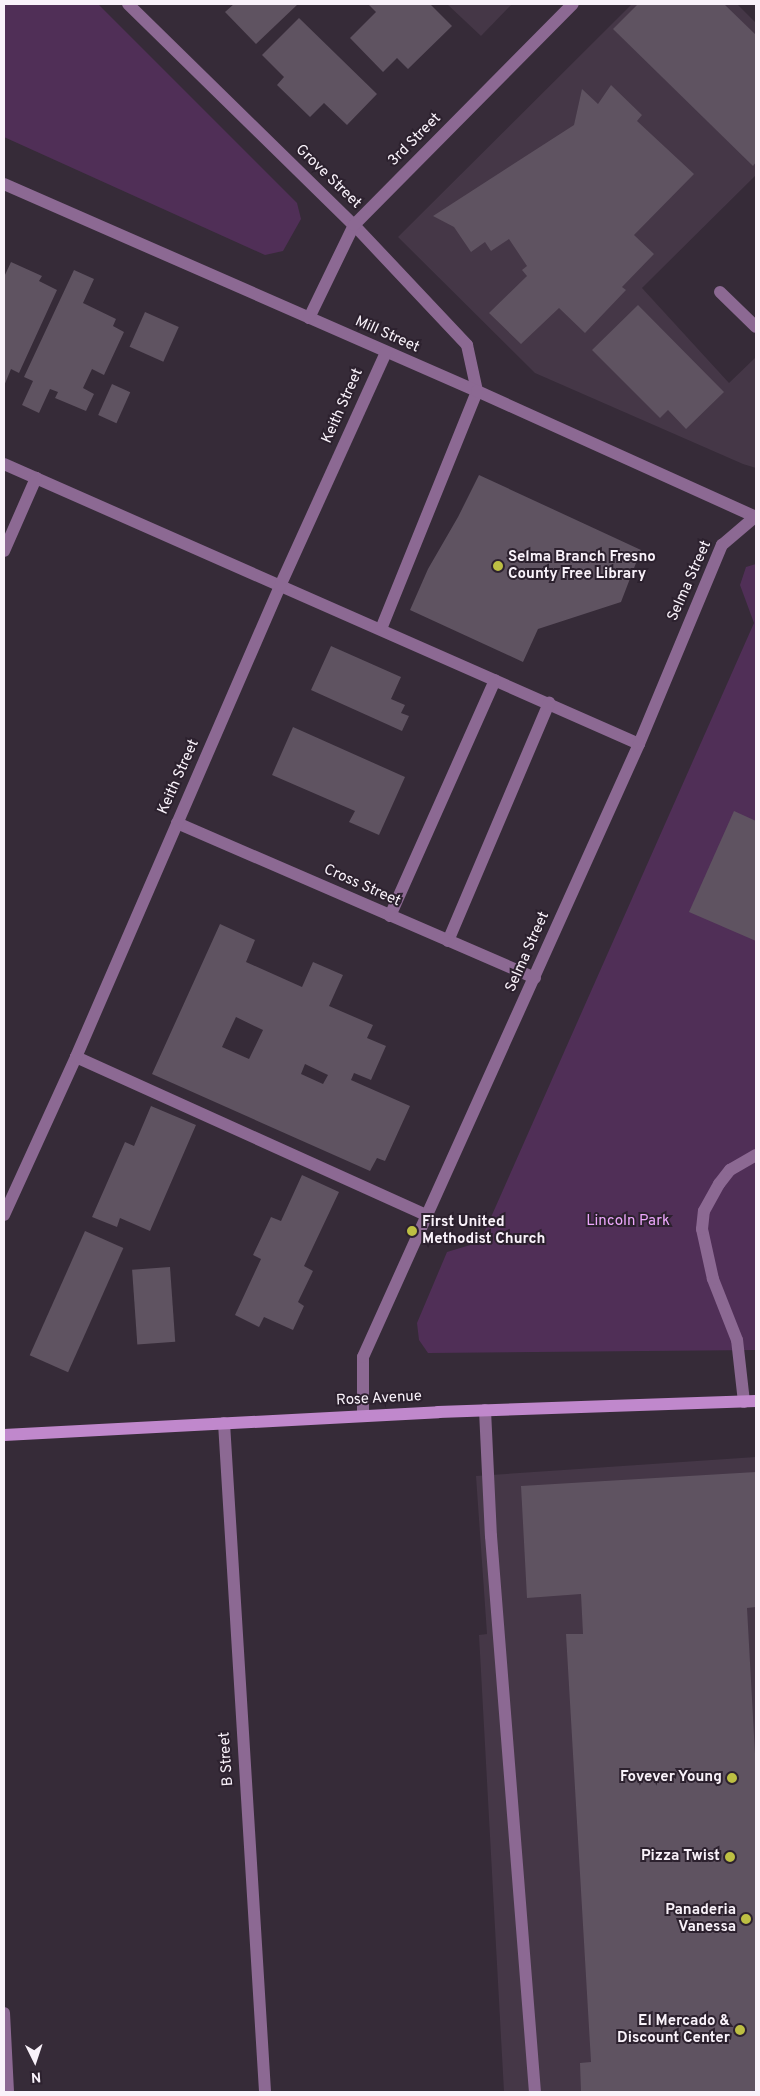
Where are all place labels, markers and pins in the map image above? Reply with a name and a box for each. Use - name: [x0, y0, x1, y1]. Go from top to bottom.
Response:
- place label: Selma Branch Fresno County Free Library: [508, 548, 656, 583]
- marker: Selma Branch Fresno County Free Library: [492, 560, 504, 572]
- place label: First United Methodist Church: [422, 1213, 545, 1248]
- marker: First United Methodist Church: [406, 1225, 418, 1237]
- place label: Fovever Young: [619, 1769, 722, 1787]
- marker: Fovever Young: [726, 1772, 738, 1784]
- place label: Pizza Twist: [641, 1848, 720, 1866]
- marker: Pizza Twist: [724, 1851, 736, 1863]
- place label: Panaderia Vanessa: [665, 1901, 736, 1936]
- marker: Panaderia Vanessa: [740, 1913, 752, 1925]
- place label: El Mercado & Discount Center: [617, 2012, 730, 2047]
- marker: El Mercado & Discount Center: [734, 2024, 746, 2036]

